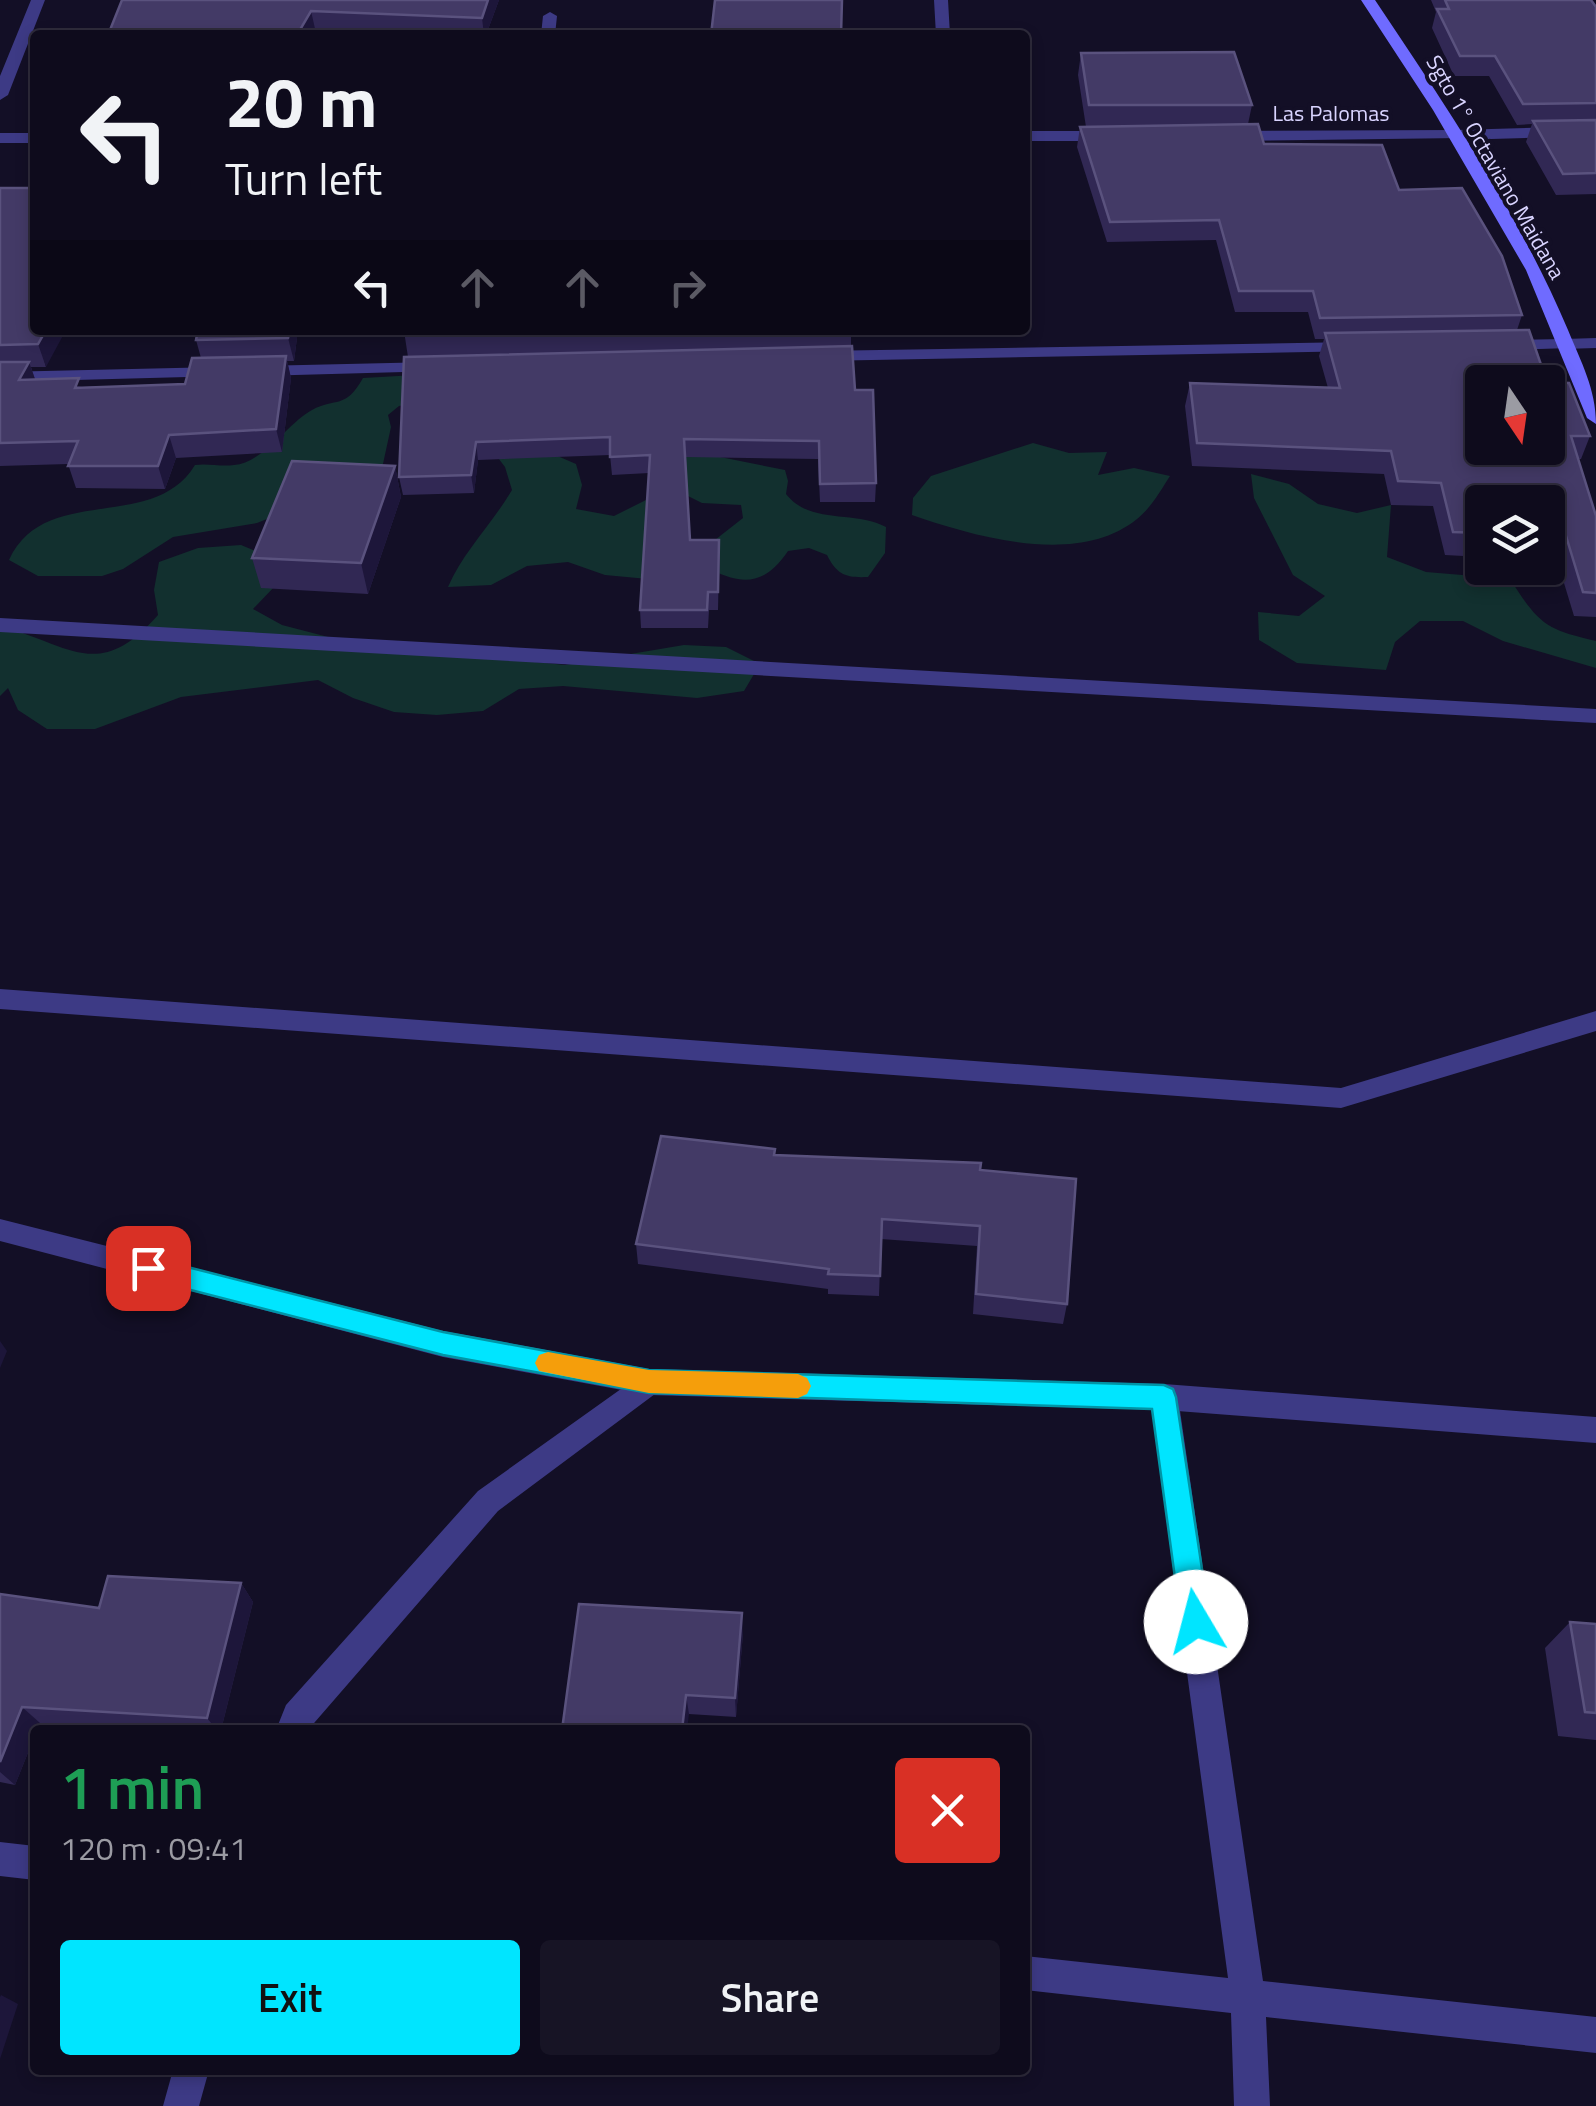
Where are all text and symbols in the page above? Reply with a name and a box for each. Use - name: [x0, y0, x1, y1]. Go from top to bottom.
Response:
- text: 20 m: [225, 48, 378, 154]
- street label: Sgto 1° Octaviano Maidana: [1418, 49, 1574, 285]
- icon: left: [60, 70, 190, 200]
- street label: Las Palomas: [1273, 96, 1389, 130]
- text: Turn left: [225, 144, 382, 212]
- icon: left: [345, 260, 400, 315]
- icon: ahead: [450, 260, 505, 315]
- icon: ahead: [555, 260, 610, 315]
- icon: right: [660, 260, 715, 315]
- north arrow: [1465, 365, 1565, 465]
- map controls: [1465, 365, 1565, 585]
- button: layers: [1465, 485, 1565, 585]
- pin: [106, 1226, 191, 1311]
- icon: arrive: [121, 1241, 176, 1296]
- position arrow: [1144, 1570, 1248, 1674]
- text: 1 min: [60, 1741, 204, 1832]
- button: close: [895, 1758, 1000, 1863]
- text: 120 m · 09:41: [60, 1824, 247, 1872]
- button: Exit: [60, 1940, 520, 2055]
- button: Share: [540, 1940, 1000, 2055]

